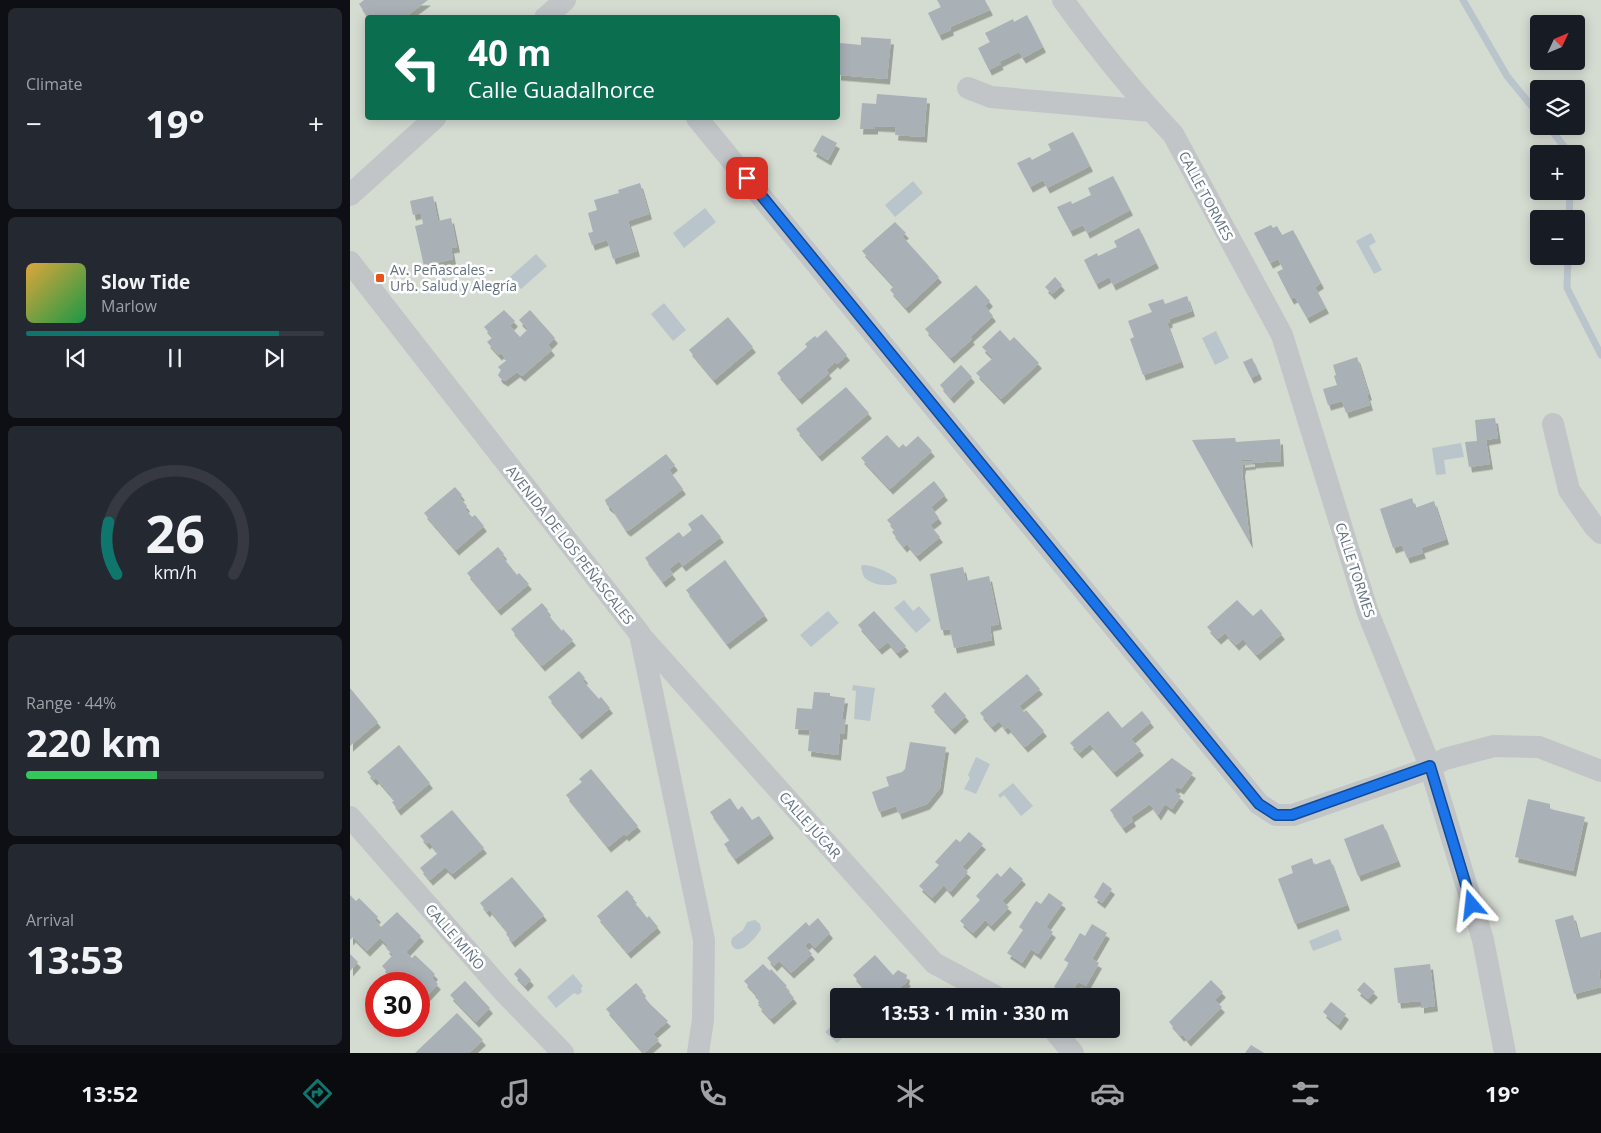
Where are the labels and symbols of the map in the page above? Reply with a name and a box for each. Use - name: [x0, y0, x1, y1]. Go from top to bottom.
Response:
- north arrow: [1530, 15, 1585, 70]
- street label: CALLE TORMES: [1175, 148, 1238, 244]
- pin: [726, 157, 768, 199]
- place label: Av. Peñascales - Urb. Salud y Alegría: [390, 260, 517, 295]
- marker: Av. Peñascales - Urb. Salud y Alegría: [374, 272, 386, 284]
- street label: AVENIDA DE LOS PEÑASCALES: [502, 461, 638, 628]
- street label: CALLE TORMES: [1331, 520, 1380, 620]
- street label: CALLE JÚCAR: [775, 787, 846, 862]
- position arrow: [1445, 878, 1497, 930]
- street label: CALLE MIÑO: [421, 900, 489, 974]
- speed limit sign: 30: [365, 972, 430, 1037]

